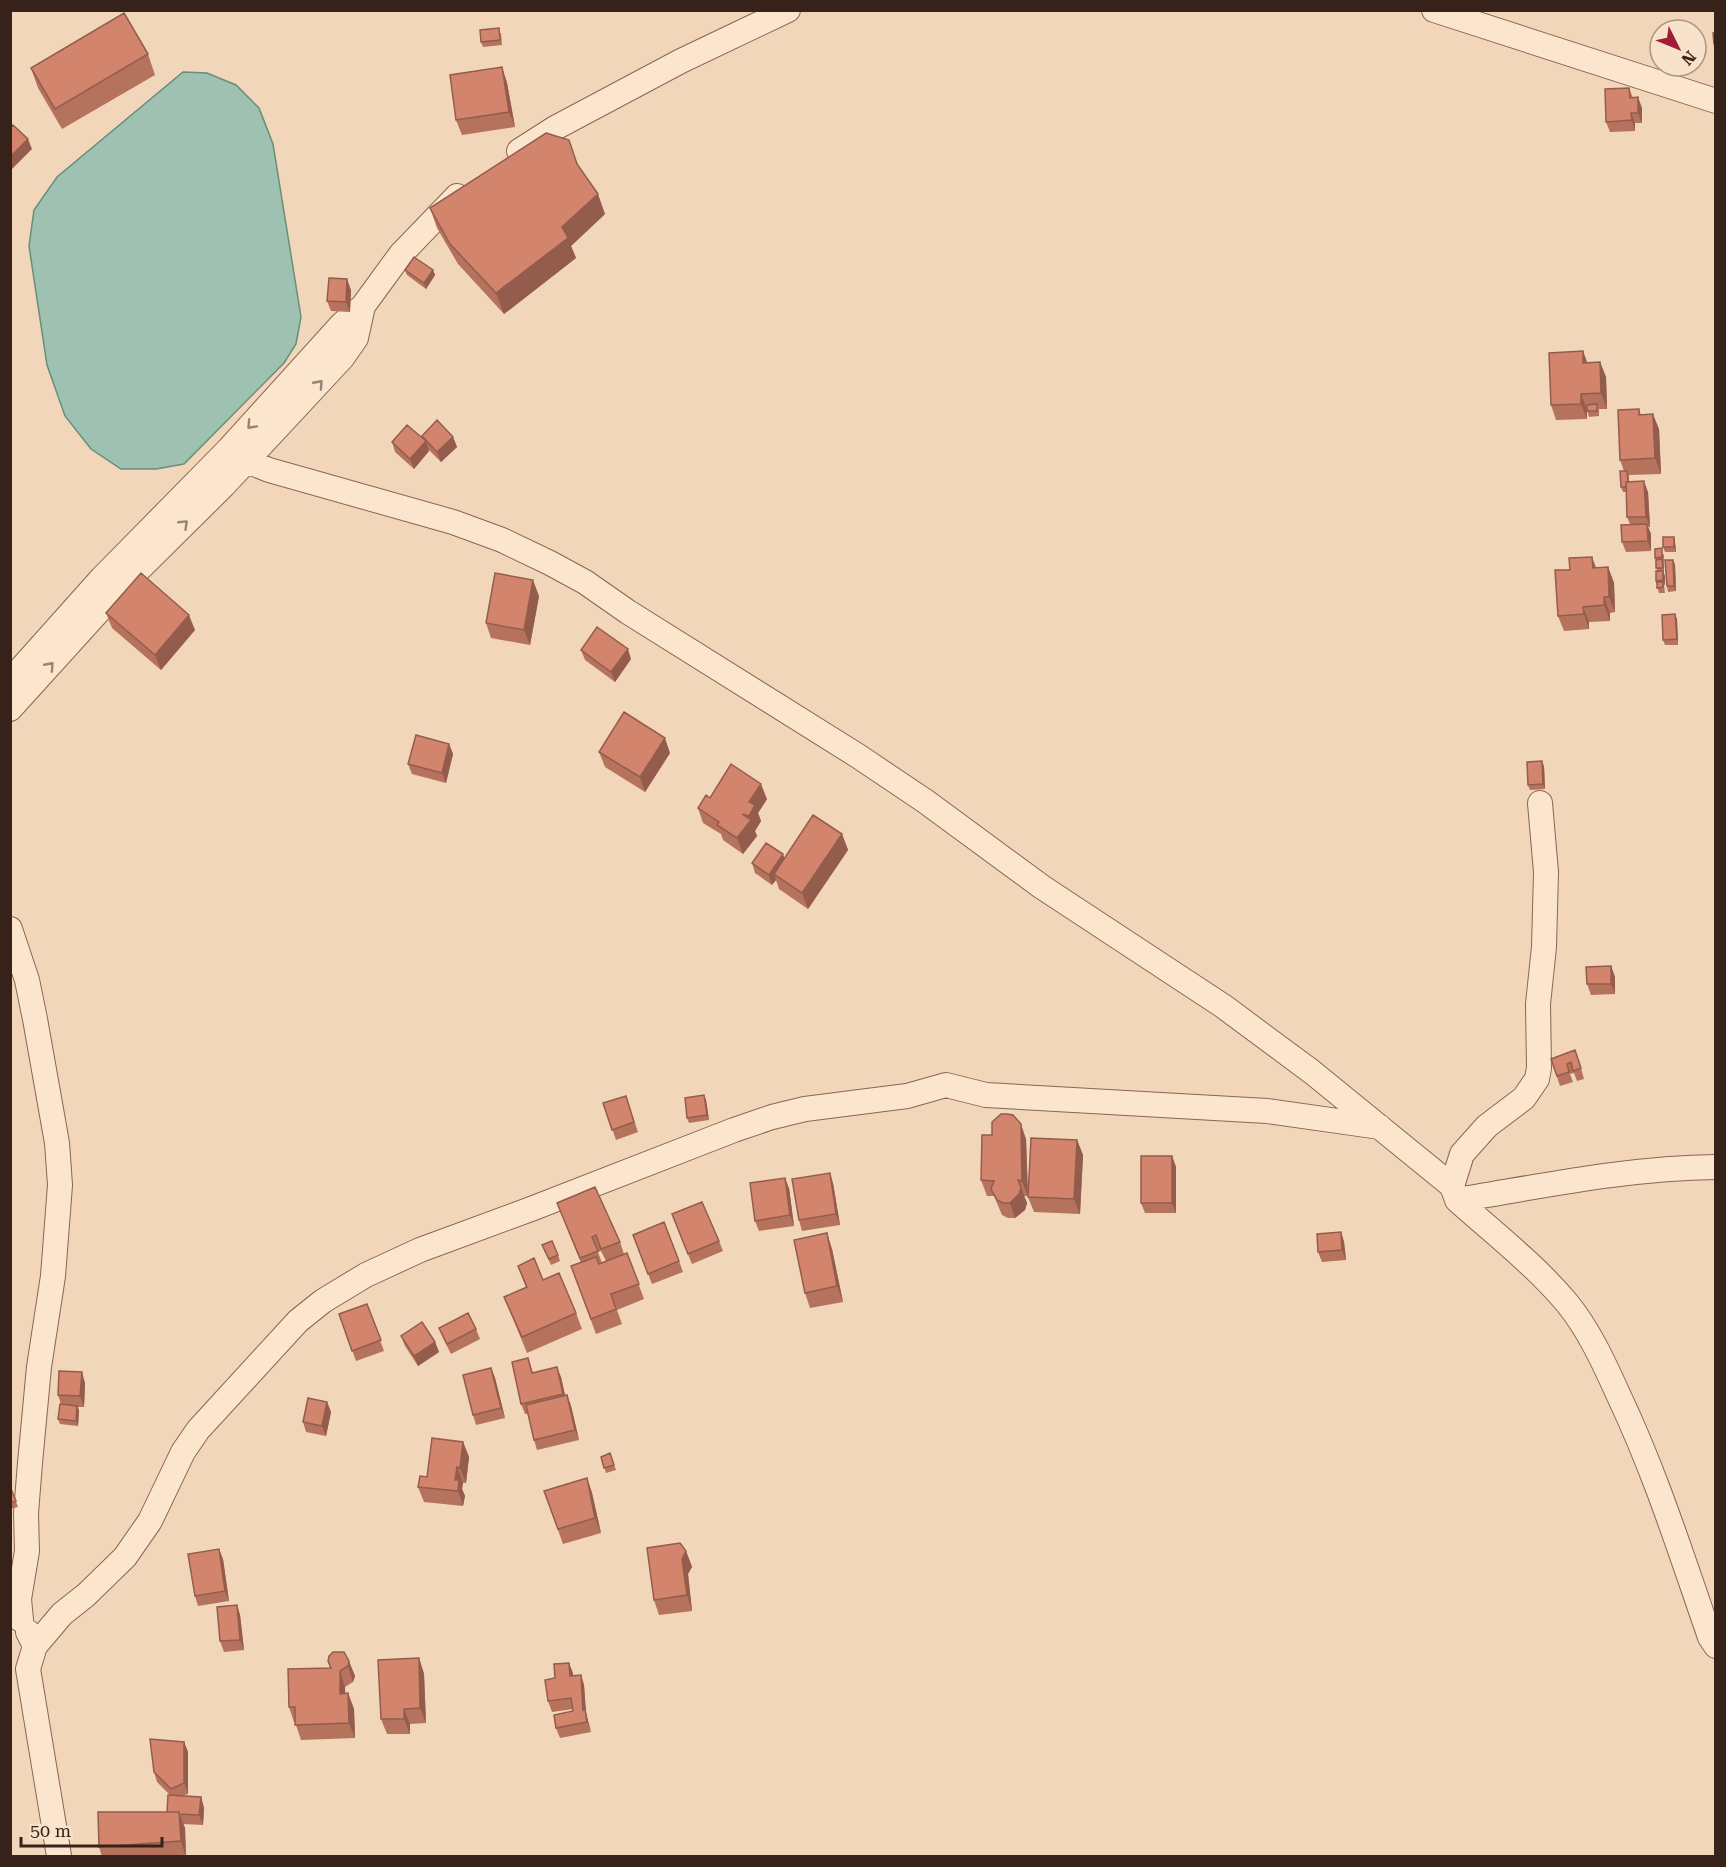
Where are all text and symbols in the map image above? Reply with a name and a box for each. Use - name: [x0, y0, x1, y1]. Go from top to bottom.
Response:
- north arrow: [1648, 18, 1708, 78]
- text: N: [1677, 47, 1700, 69]
- one-way arrow: [312, 380, 323, 390]
- one-way arrow: [247, 418, 258, 428]
- one-way arrow: [177, 520, 187, 531]
- one-way arrow: [43, 662, 54, 672]
- scale bar: [21, 1810, 162, 1848]
- text: 50 m: [30, 1820, 71, 1841]

